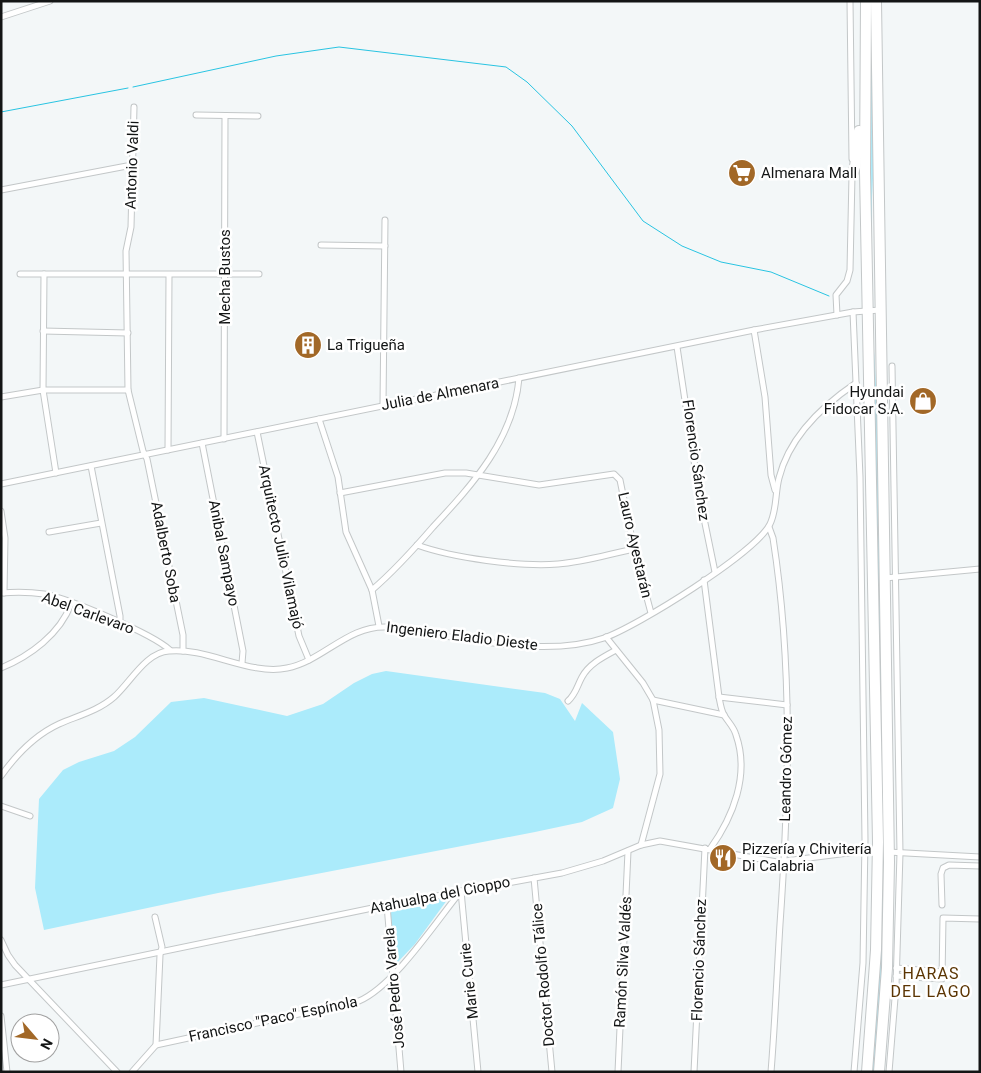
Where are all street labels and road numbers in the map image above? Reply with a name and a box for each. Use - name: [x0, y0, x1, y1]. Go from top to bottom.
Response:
- street label: Antonio Valdi: [121, 120, 143, 210]
- street label: Mecha Bustos: [216, 229, 234, 325]
- street label: Julia de Almenara: [379, 374, 501, 414]
- street label: Florencio Sánchez: [679, 398, 713, 522]
- street label: Arquitecto Julio Vilamajó: [255, 463, 307, 631]
- street label: Lauro Ayestarán: [614, 490, 656, 600]
- street label: Anibal Sampayo: [205, 498, 243, 608]
- street label: Adalberto Soba: [147, 500, 185, 604]
- street label: Abel Carlevaro: [39, 588, 137, 638]
- street label: Ingeniero Eladio Dieste: [385, 618, 539, 654]
- street label: Leandro Gómez: [776, 716, 796, 822]
- street label: Atahualpa del Cioppo: [368, 873, 512, 917]
- street label: Ramón Silva Valdés: [611, 896, 635, 1028]
- street label: Florencio Sánchez: [688, 899, 710, 1021]
- street label: Doctor Rodolfo Tálice: [528, 903, 558, 1047]
- street label: José Pedro Varela: [380, 927, 408, 1049]
- street label: Marie Curie: [456, 942, 482, 1020]
- street label: Francisco "Paco" Espínola: [187, 992, 359, 1046]

